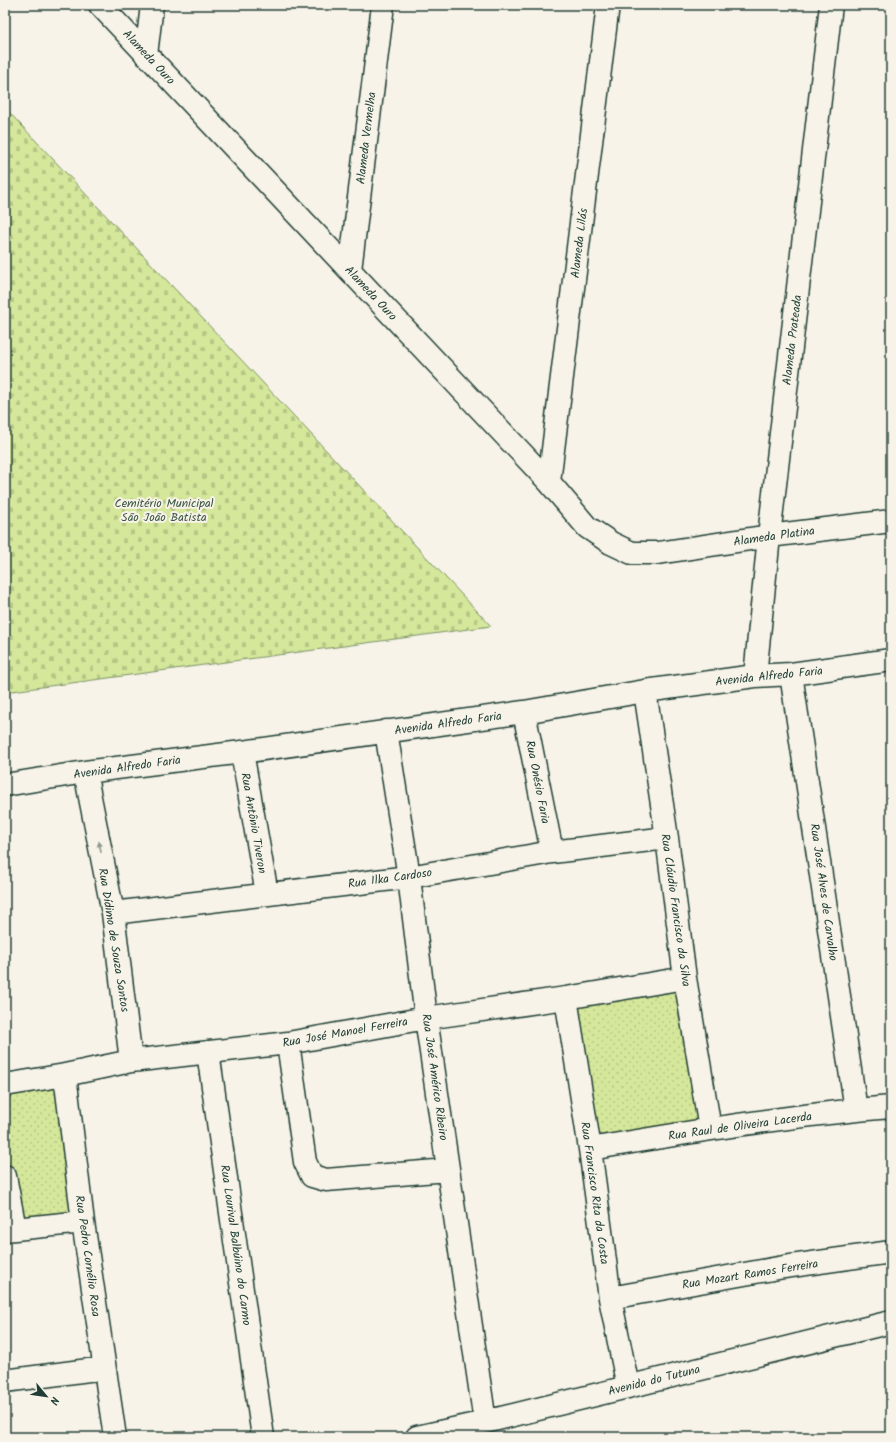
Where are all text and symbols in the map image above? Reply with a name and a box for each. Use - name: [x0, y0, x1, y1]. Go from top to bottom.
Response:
- street label: Alameda Ouro: [118, 25, 179, 89]
- street label: Alameda Vermelha: [351, 90, 382, 185]
- street label: Alameda Lilás: [566, 207, 593, 279]
- street label: Alameda Ouro: [340, 261, 401, 325]
- street label: Alameda Prateada: [778, 294, 807, 386]
- park label: Cemitério Municipal São João Batista: [115, 494, 214, 527]
- street label: Alameda Platina: [732, 521, 816, 552]
- street label: Avenida Alfredo Faria: [714, 661, 824, 692]
- street label: Avenida Alfredo Faria: [393, 707, 503, 740]
- street label: Rua Onésio Faria: [520, 739, 555, 826]
- street label: Avenida Alfredo Faria: [72, 751, 182, 784]
- street label: Rua Antônio Tiveron: [235, 771, 272, 875]
- street label: Rua José Alves de Carvalho: [804, 822, 843, 962]
- street label: Rua Cláudio Francisco da Silva: [655, 832, 696, 988]
- one-way arrow: [96, 841, 102, 853]
- street label: Rua Ilka Cardoso: [347, 863, 433, 894]
- street label: Rua Dídimo de Souza Santos: [93, 867, 134, 1013]
- street label: Rua José Manoel Ferreira: [281, 1012, 410, 1053]
- street label: Rua José Américo Ribeiro: [416, 1012, 453, 1142]
- street label: Rua Raul de Oliveira Lacerda: [667, 1107, 814, 1146]
- street label: Rua Francisco Rita da Costa: [575, 1121, 614, 1266]
- street label: Rua Lourival Balbúino do Carmo: [215, 1164, 256, 1327]
- street label: Rua Pedro Cornélio Rosa: [70, 1194, 106, 1319]
- street label: Rua Mozart Ramos Ferreira: [681, 1254, 820, 1295]
- street label: Avenida do Tutuna: [606, 1360, 703, 1401]
- north arrow: [26, 1376, 66, 1416]
- text: N: [44, 1393, 63, 1408]

